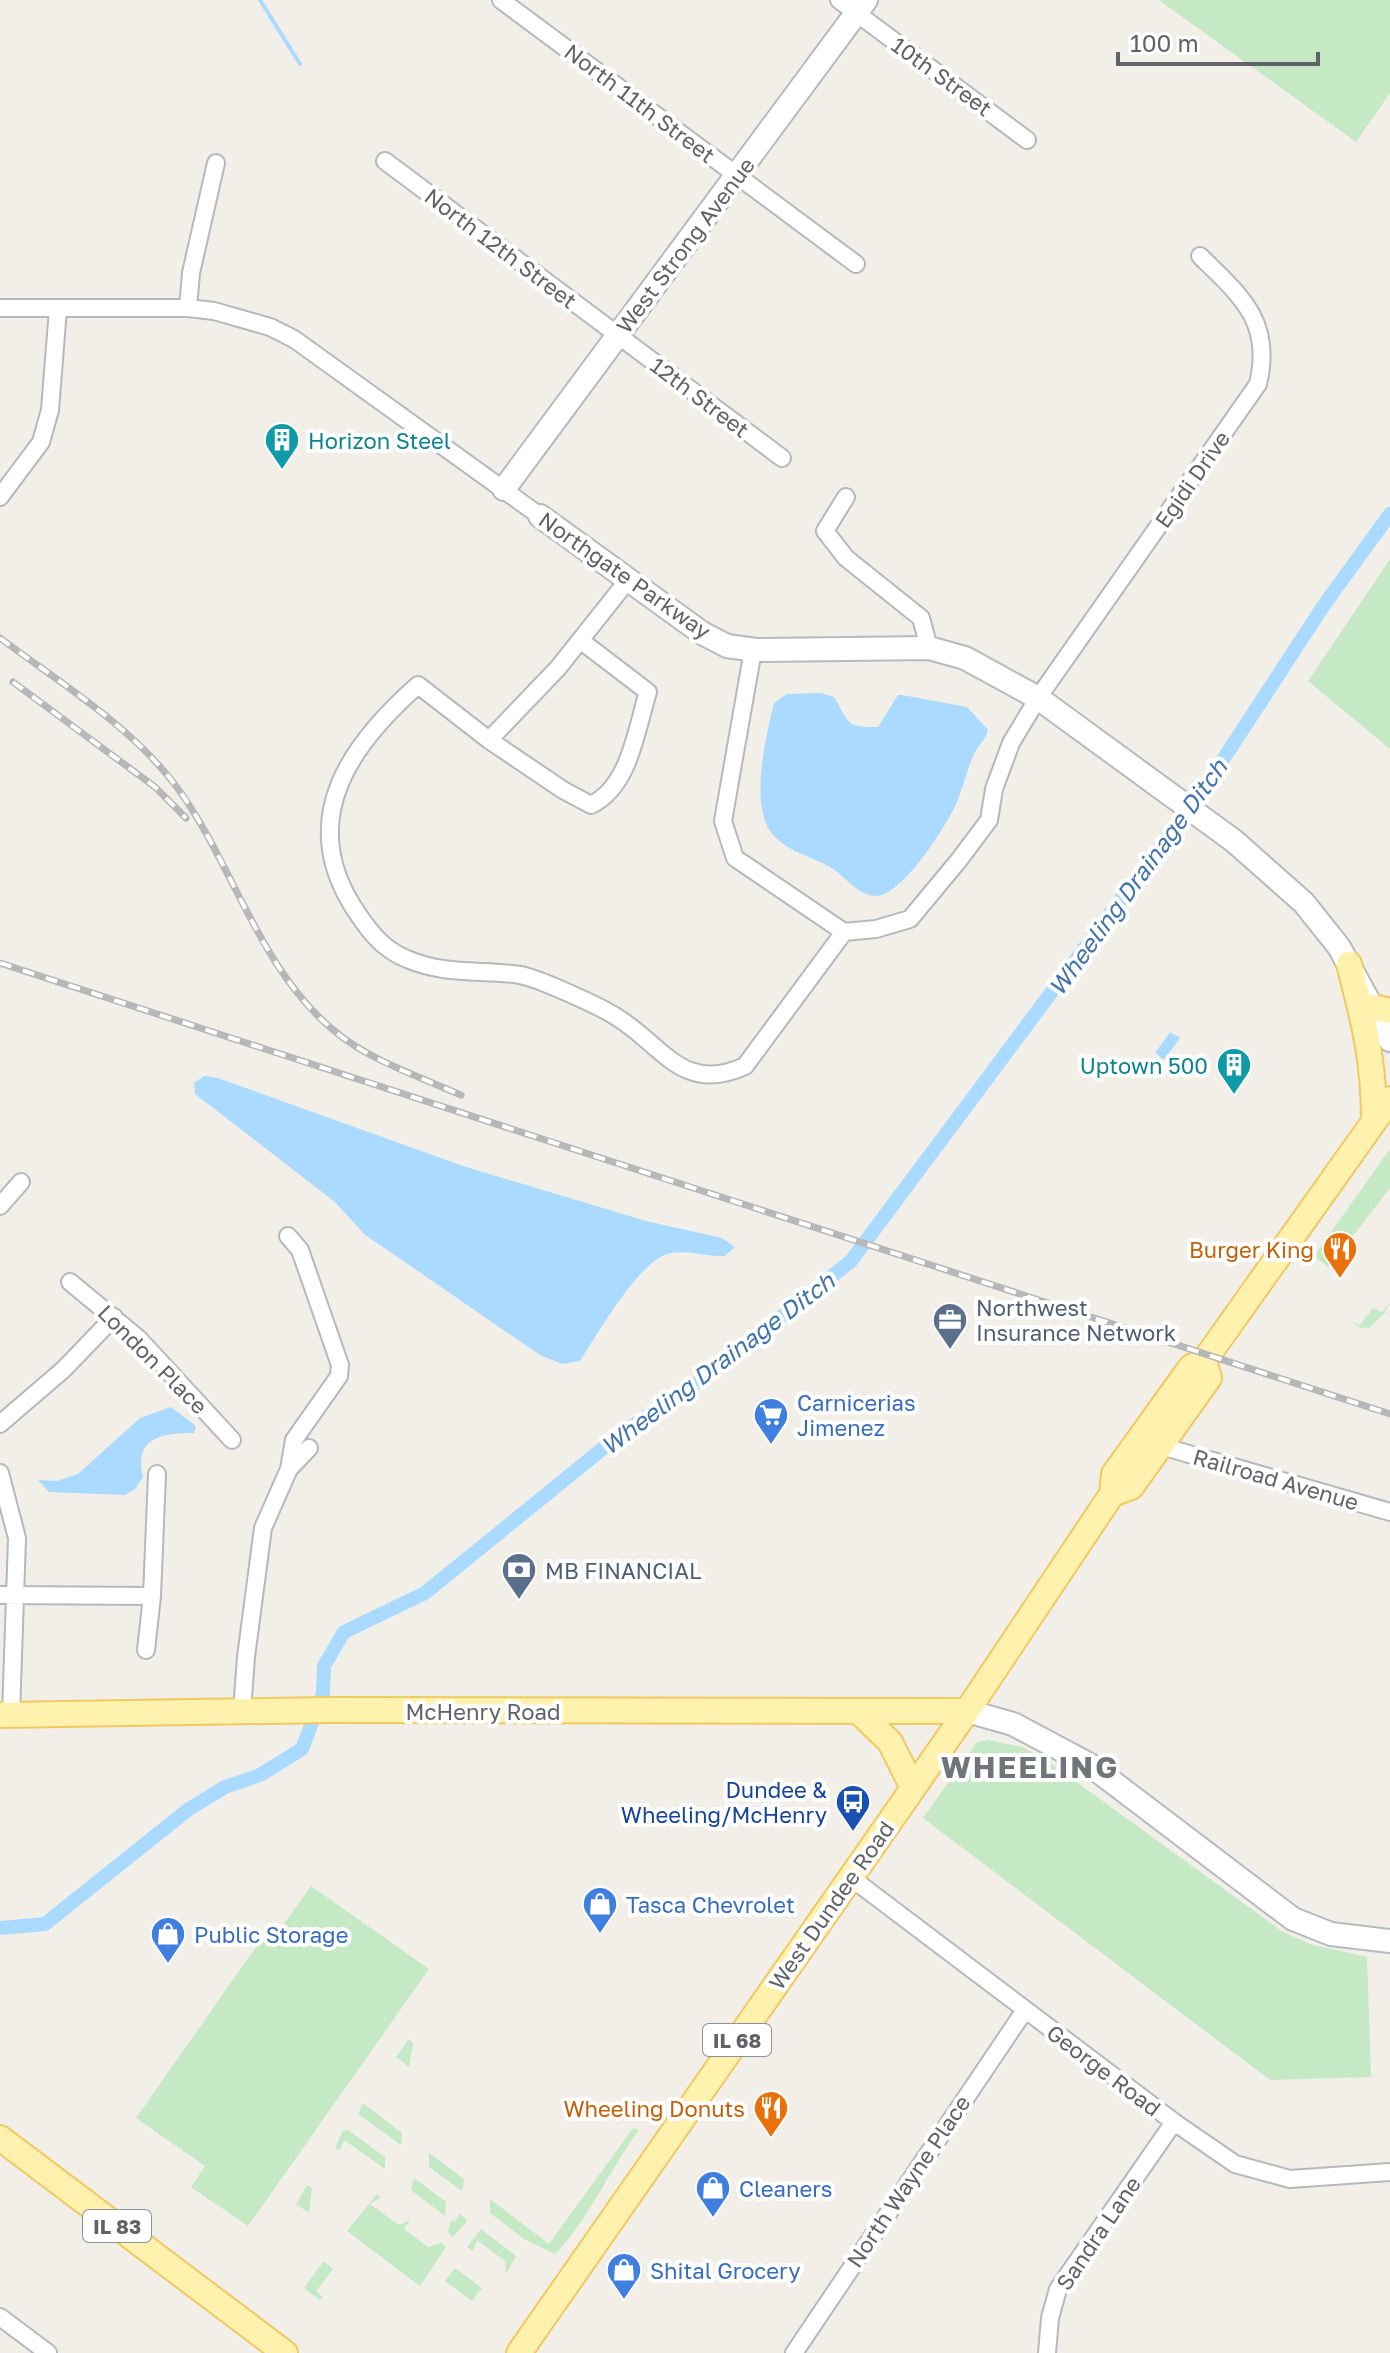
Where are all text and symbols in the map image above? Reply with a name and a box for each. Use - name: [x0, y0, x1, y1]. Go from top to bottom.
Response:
- scale bar: [1118, 16, 1318, 66]
- text: 100 m: [1130, 28, 1199, 57]
- street label: 10th Street: [887, 31, 997, 121]
- street label: North 11th Street: [560, 38, 720, 168]
- street label: West Strong Avenue: [610, 152, 760, 338]
- street label: North 12th Street: [420, 182, 582, 314]
- street label: 12th Street: [645, 351, 755, 443]
- building icon: Horizon Steel: [263, 421, 301, 471]
- street label: Egidi Drive: [1149, 425, 1235, 533]
- place label: Horizon Steel: [308, 427, 451, 454]
- street label: Northgate Parkway: [534, 506, 716, 644]
- water label: Wheeling Drainage Ditch: [1042, 752, 1234, 1001]
- building icon: Uptown 500: [1215, 1046, 1253, 1096]
- place label: Uptown 500: [1080, 1052, 1208, 1079]
- restaurant icon: Burger King: [1321, 1230, 1359, 1280]
- place label: Burger King: [1189, 1236, 1314, 1263]
- water label: Wheeling Drainage Ditch: [595, 1265, 841, 1461]
- place label: Northwest Insurance Network: [976, 1294, 1176, 1346]
- street label: London Place: [93, 1299, 213, 1419]
- office icon: Northwest Insurance Network: [931, 1301, 969, 1351]
- place label: Carnicerias Jimenez: [797, 1389, 916, 1441]
- supermarket icon: Carnicerias Jimenez: [752, 1396, 790, 1446]
- street label: Railroad Avenue: [1190, 1442, 1362, 1516]
- bank icon: MB FINANCIAL: [500, 1551, 538, 1601]
- place label: MB FINANCIAL: [545, 1557, 702, 1584]
- street label: McHenry Road: [406, 1698, 560, 1725]
- district label: WHEELING: [941, 1749, 1119, 1785]
- place label: Dundee & Wheeling/McHenry: [621, 1776, 827, 1828]
- bus stop icon: Dundee & Wheeling/McHenry: [834, 1783, 872, 1833]
- street label: West Dundee Road: [763, 1815, 899, 1995]
- shop icon: Tasca Chevrolet: [581, 1885, 619, 1935]
- place label: Tasca Chevrolet: [626, 1891, 795, 1918]
- shop icon: Public Storage: [149, 1915, 187, 1965]
- place label: Public Storage: [194, 1921, 348, 1948]
- street label: George Road: [1042, 2018, 1166, 2122]
- road number: IL 68: [703, 2024, 771, 2056]
- restaurant icon: Wheeling Donuts: [752, 2089, 790, 2139]
- street label: North Wayne Place: [840, 2090, 976, 2272]
- place label: Wheeling Donuts: [563, 2095, 745, 2122]
- shop icon: Cleaners: [694, 2169, 732, 2219]
- street label: Sandra Lane: [1050, 2171, 1146, 2295]
- place label: Cleaners: [739, 2175, 833, 2202]
- road number: IL 83: [83, 2210, 151, 2242]
- shop icon: Shital Grocery: [605, 2251, 643, 2301]
- place label: Shital Grocery: [650, 2257, 801, 2284]

